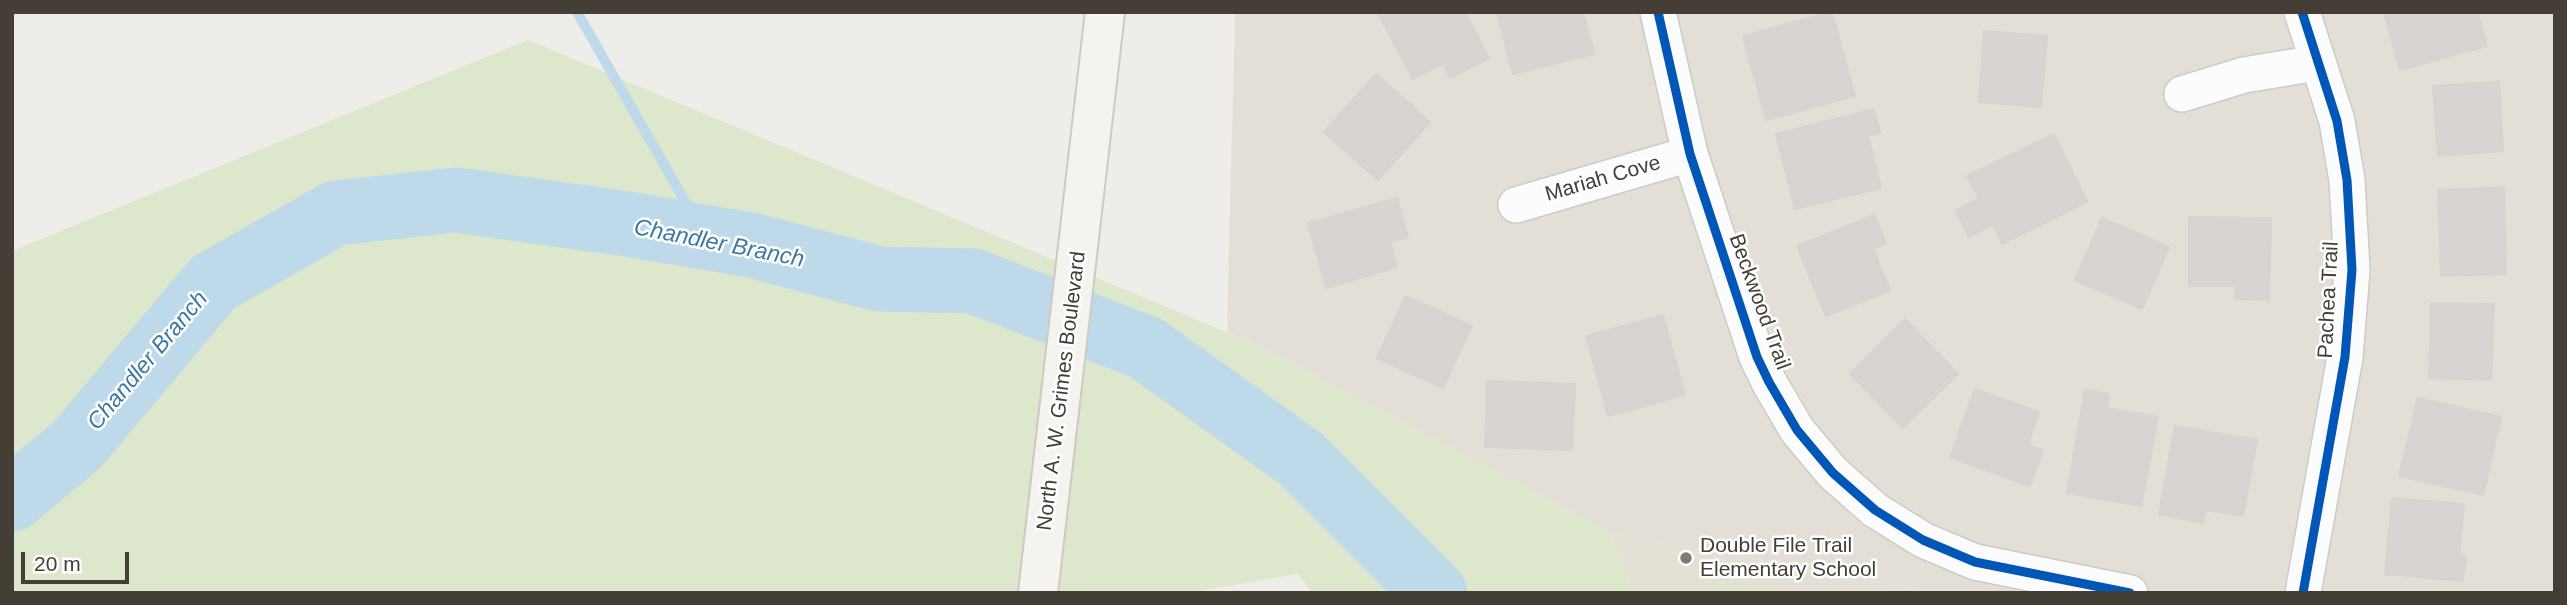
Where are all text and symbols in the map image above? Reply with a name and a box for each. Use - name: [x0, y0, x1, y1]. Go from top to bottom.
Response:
- street label: Mariah Cove: [1542, 150, 1664, 208]
- water label: Chandler Branch: [632, 214, 806, 274]
- street label: Beckwood Trail: [1723, 231, 1795, 373]
- street label: Pachea Trail: [2313, 241, 2345, 359]
- street label: North A. W. Grimes Boulevard: [1032, 250, 1092, 532]
- water label: Chandler Branch: [82, 286, 214, 436]
- place label: Double File Trail Elementary School: [1700, 533, 1876, 583]
- scale bar: [24, 538, 133, 582]
- marker: Double File Trail Elementary School: [1678, 550, 1694, 566]
- text: 20 m: [34, 552, 81, 575]

